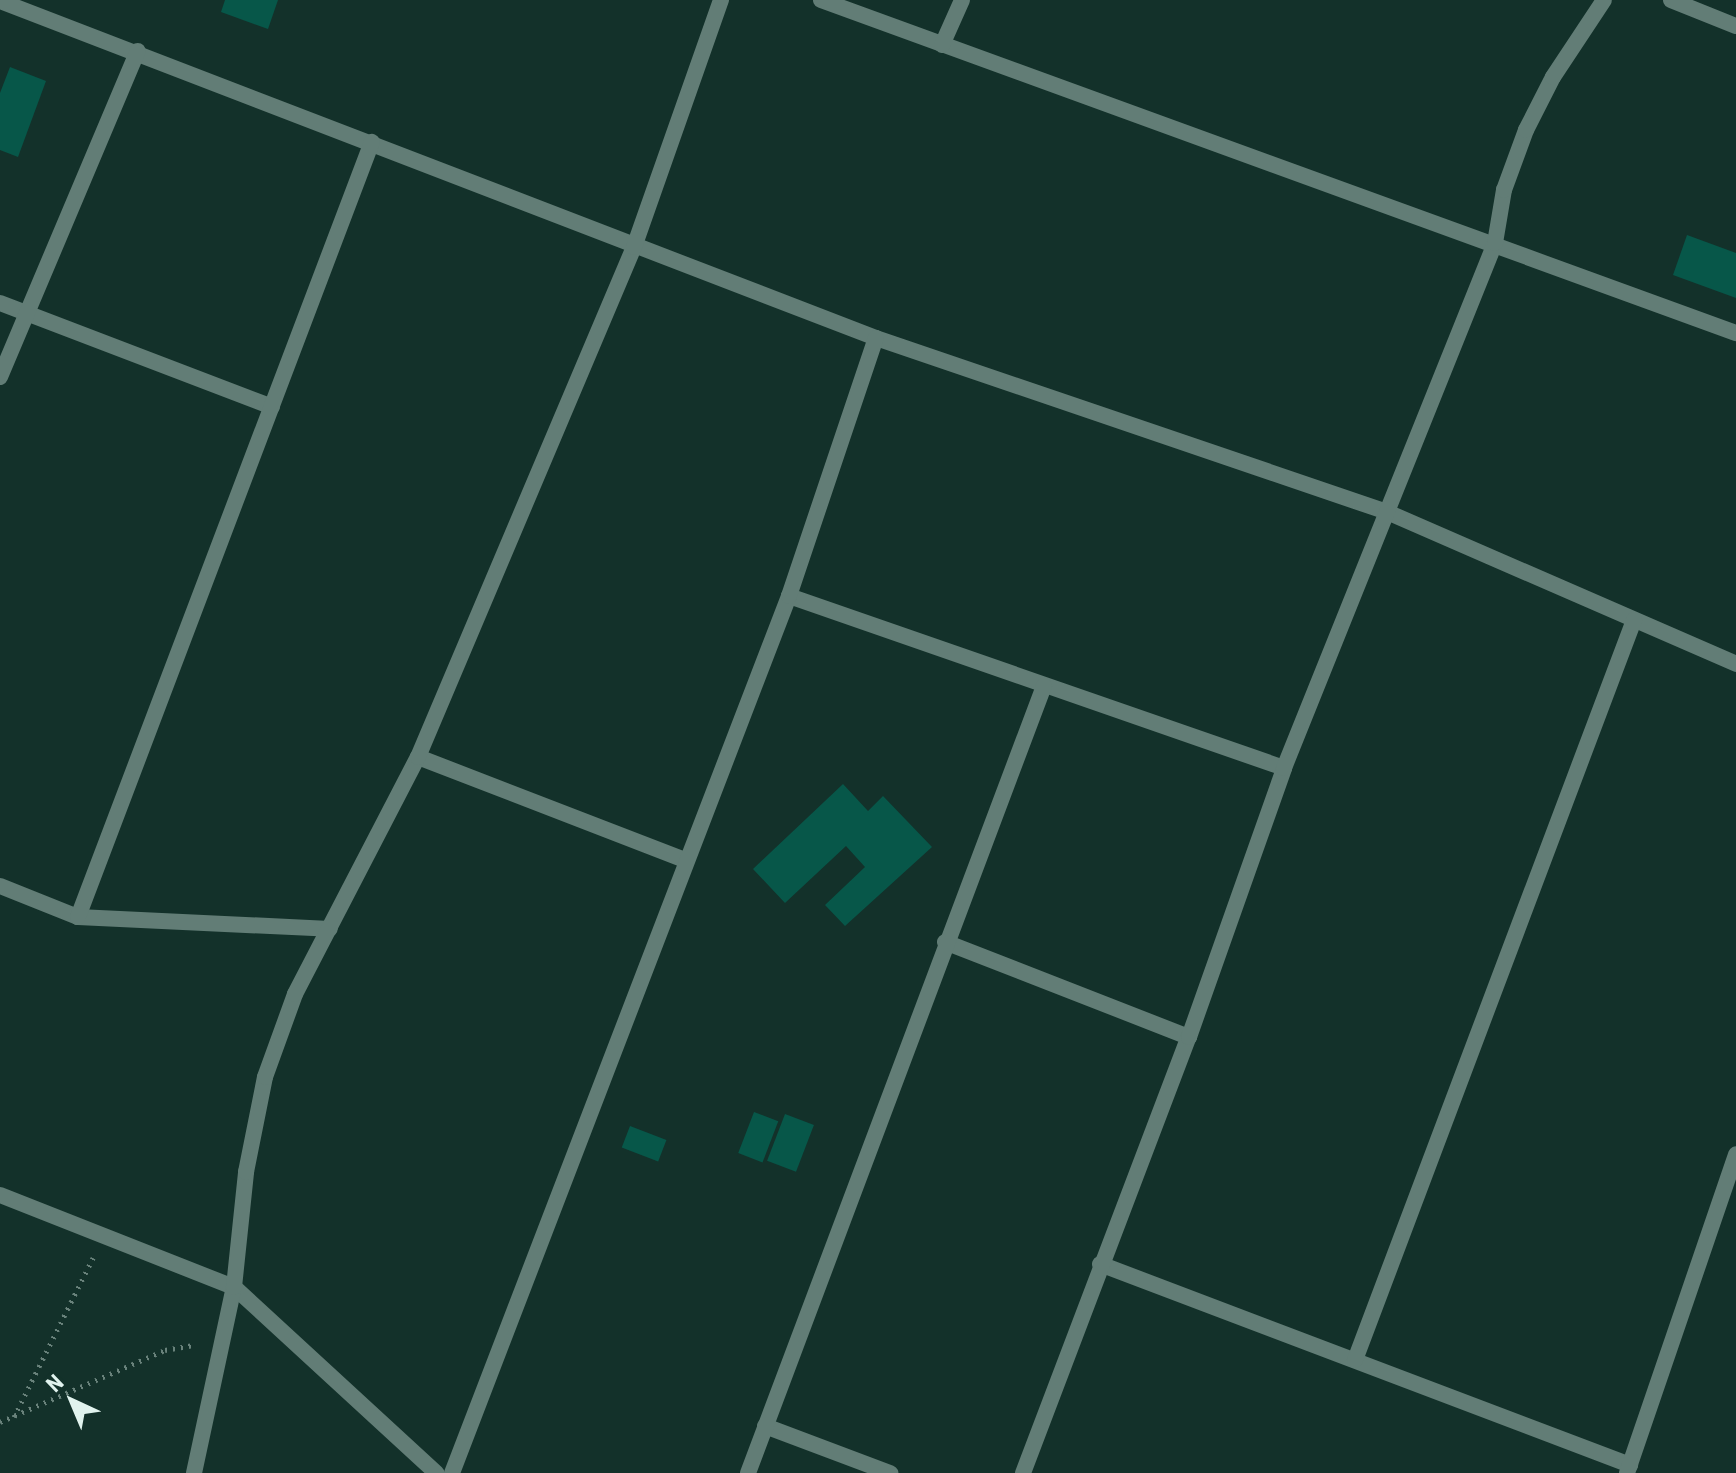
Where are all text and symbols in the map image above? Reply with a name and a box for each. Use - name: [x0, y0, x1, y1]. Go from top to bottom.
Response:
- north arrow: [32, 1361, 112, 1441]
- text: N: [41, 1370, 69, 1397]

